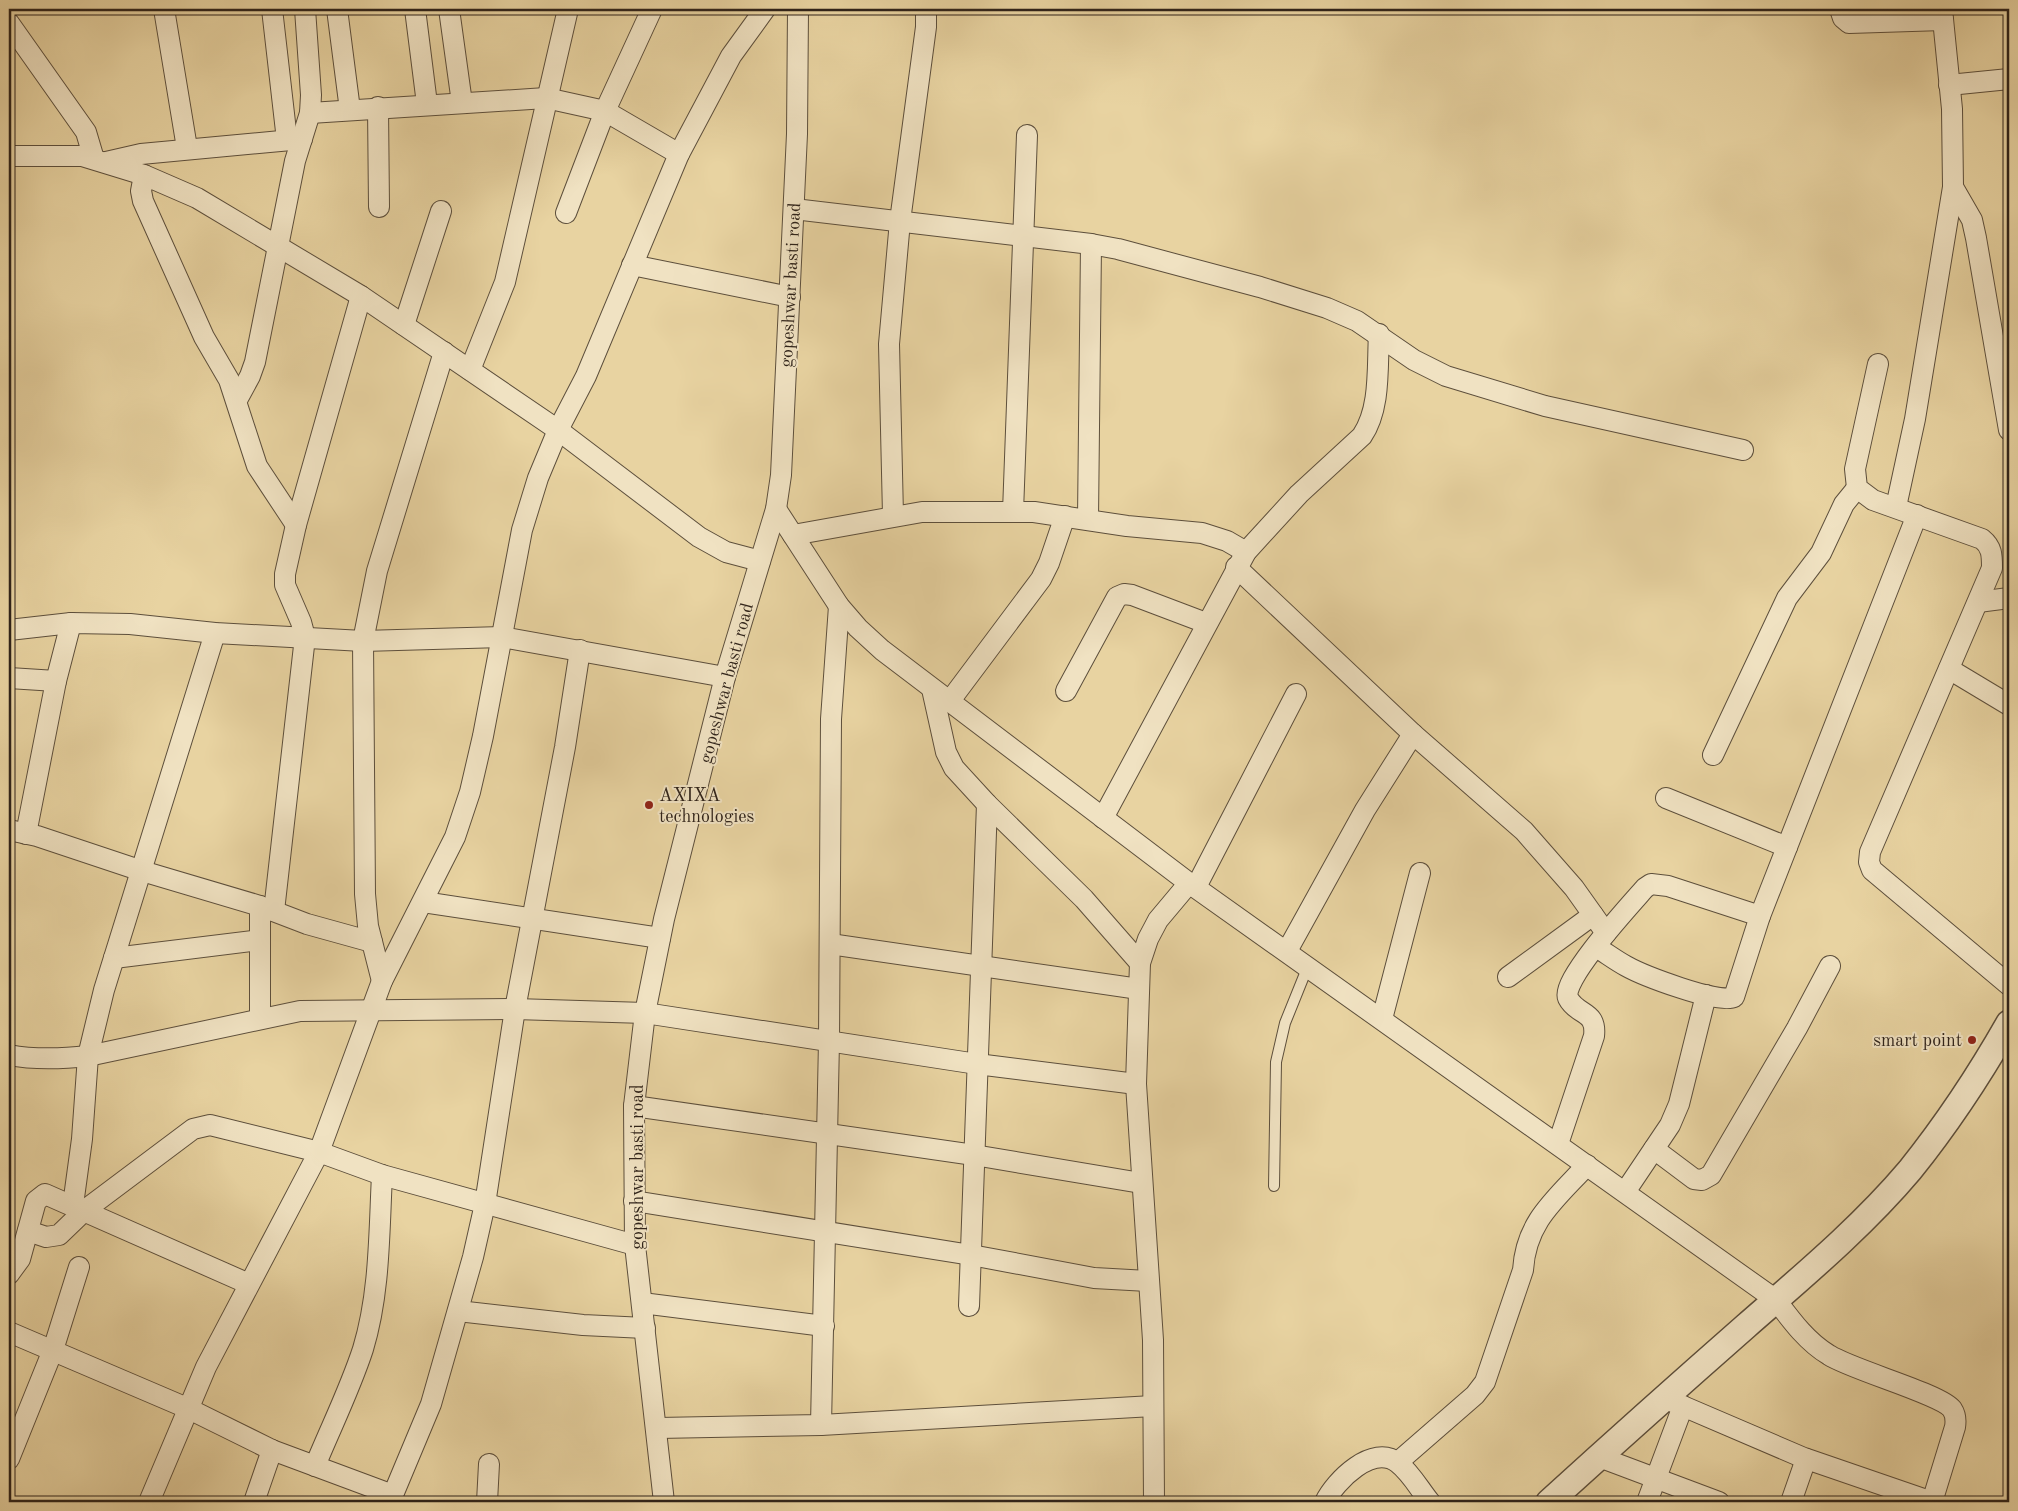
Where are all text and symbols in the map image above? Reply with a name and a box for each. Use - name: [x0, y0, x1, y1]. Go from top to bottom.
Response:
- street label: gopeshwar basti road: [778, 202, 804, 368]
- street label: gopeshwar basti road: [697, 601, 757, 765]
- place label: AXIXA technologies: [659, 787, 755, 826]
- marker: AXIXA technologies: [643, 799, 655, 811]
- place label: smart point: [1873, 1032, 1962, 1050]
- marker: smart point: [1966, 1034, 1978, 1046]
- street label: gopeshwar basti road: [629, 1084, 647, 1250]

